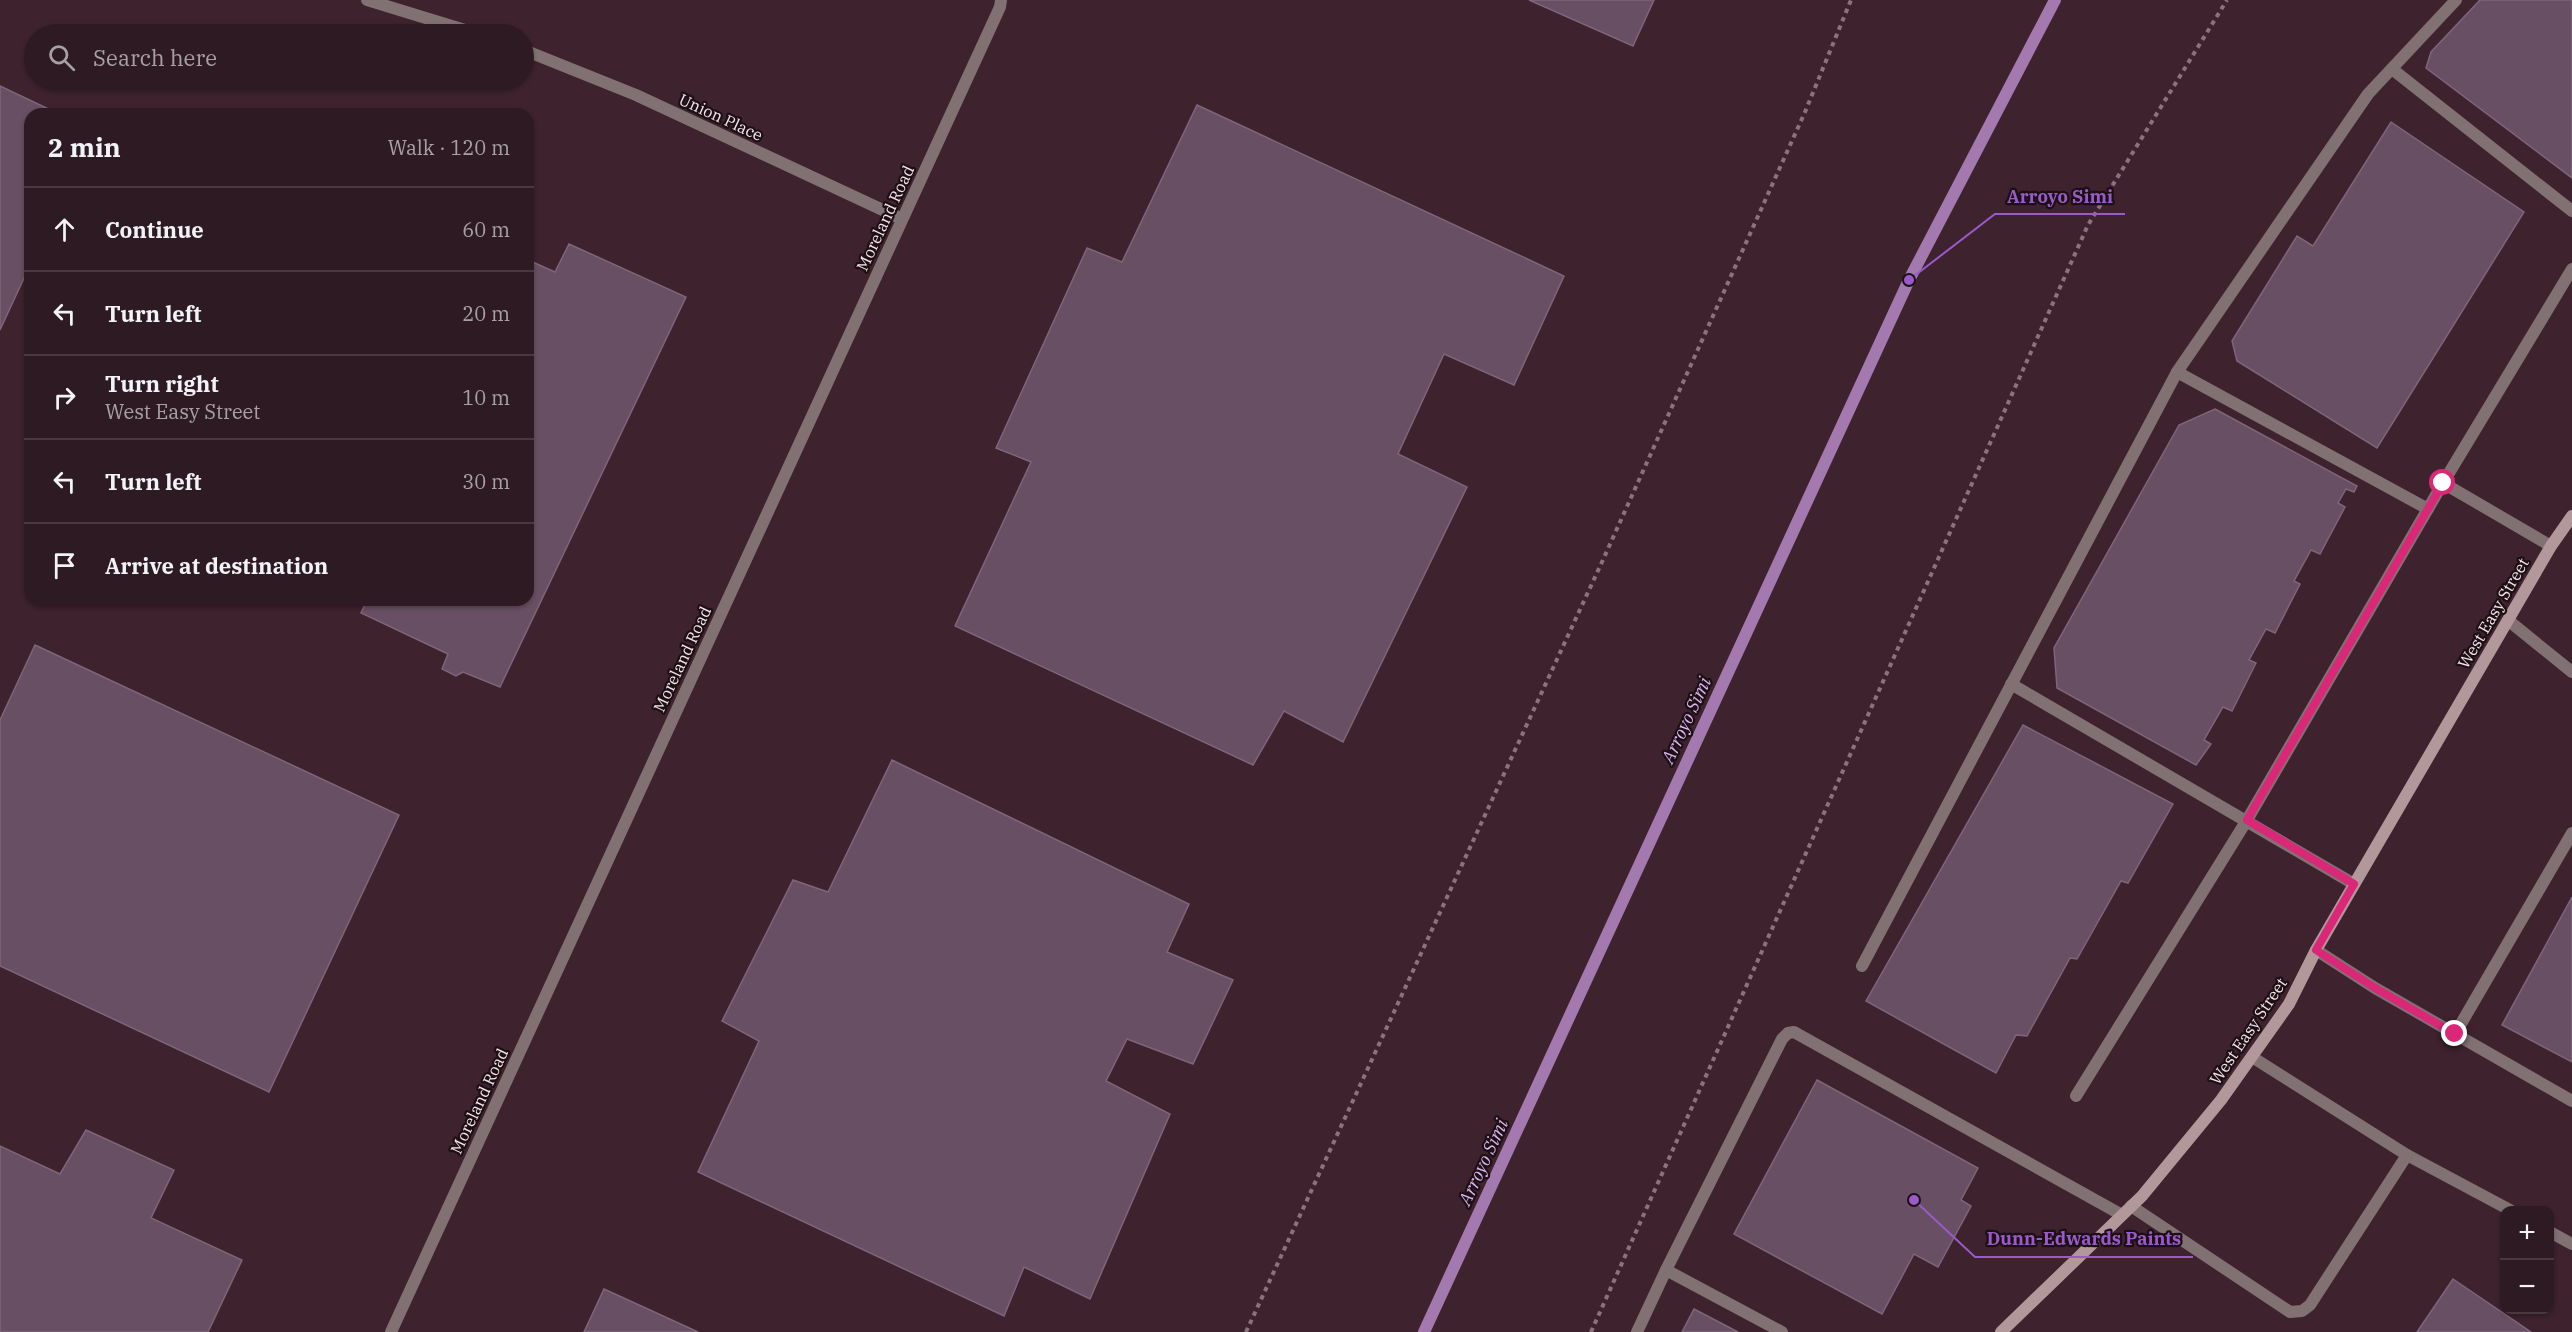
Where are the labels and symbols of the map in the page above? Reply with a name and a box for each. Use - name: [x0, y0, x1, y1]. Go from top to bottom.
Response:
- street label: Union Place: [676, 89, 766, 145]
- street label: Moreland Road: [852, 162, 918, 274]
- callout: Arroyo Simi: [1995, 178, 2125, 214]
- text: Arroyo Simi: [2007, 185, 2113, 208]
- route start: [2429, 469, 2455, 495]
- street label: West Easy Street: [2453, 554, 2533, 672]
- street label: Moreland Road: [649, 603, 715, 715]
- water label: Arroyo Simi: [1656, 673, 1716, 768]
- street label: West Easy Street: [2205, 974, 2291, 1088]
- route end: [2441, 1020, 2467, 1046]
- street label: Moreland Road: [446, 1045, 512, 1157]
- water label: Arroyo Simi: [1453, 1115, 1513, 1210]
- callout: Dunn-Edwards Paints: [1975, 1221, 2193, 1257]
- text: Dunn-Edwards Paints: [1987, 1227, 2181, 1250]

